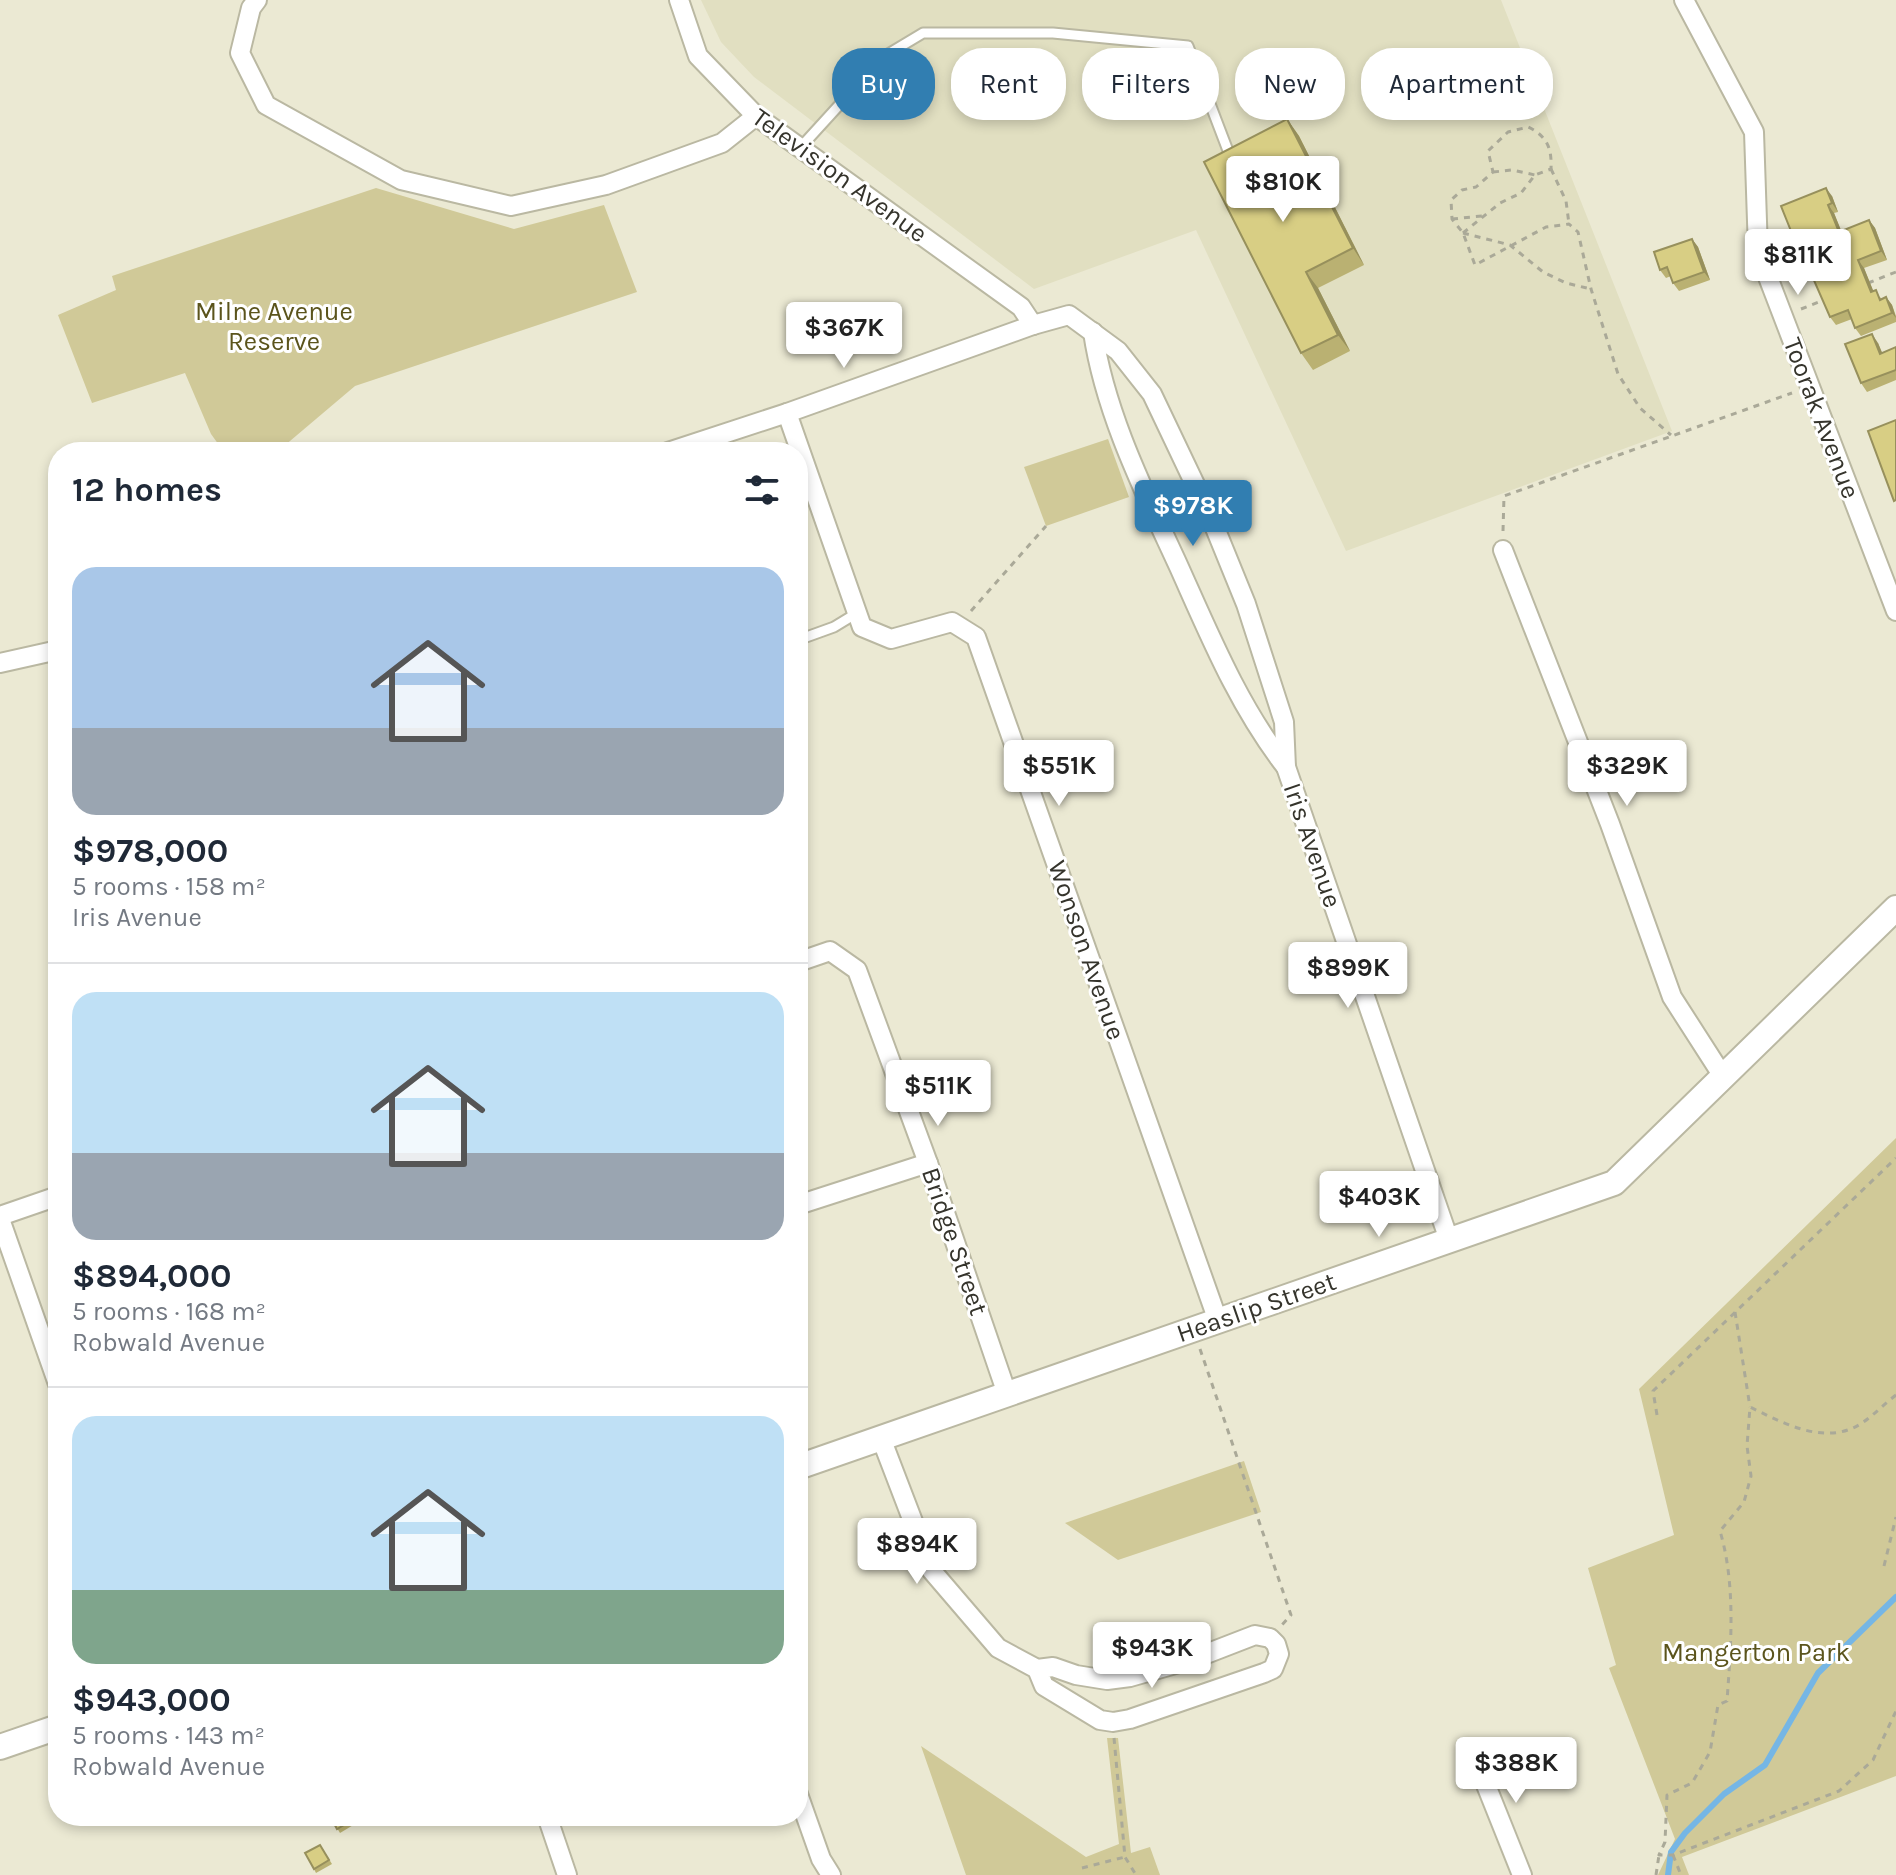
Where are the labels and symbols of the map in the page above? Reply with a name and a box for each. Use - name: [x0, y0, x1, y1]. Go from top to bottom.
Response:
- street label: Television Avenue: [746, 101, 933, 249]
- pin: $810K: [1227, 156, 1339, 224]
- pin: $811K: [1742, 229, 1854, 297]
- park label: Milne Avenue Reserve: [195, 296, 353, 357]
- pin: $367K: [788, 302, 900, 370]
- street label: Toorak Avenue: [1777, 334, 1866, 503]
- pin: $978K: [1137, 480, 1249, 548]
- pin: $551K: [1003, 740, 1115, 808]
- pin: $329K: [1571, 740, 1683, 808]
- street label: Iris Avenue: [1277, 779, 1348, 912]
- street label: Wonson Avenue: [1041, 856, 1132, 1044]
- pin: $899K: [1292, 942, 1404, 1010]
- pin: $511K: [882, 1060, 994, 1128]
- street label: Bridge Street: [915, 1163, 994, 1319]
- pin: $403K: [1323, 1171, 1435, 1239]
- street label: Heaslip Street: [1172, 1266, 1340, 1349]
- pin: $894K: [861, 1518, 973, 1586]
- pin: $943K: [1096, 1622, 1208, 1690]
- park label: Mangerton Park: [1662, 1637, 1850, 1668]
- pin: $388K: [1460, 1737, 1572, 1805]

